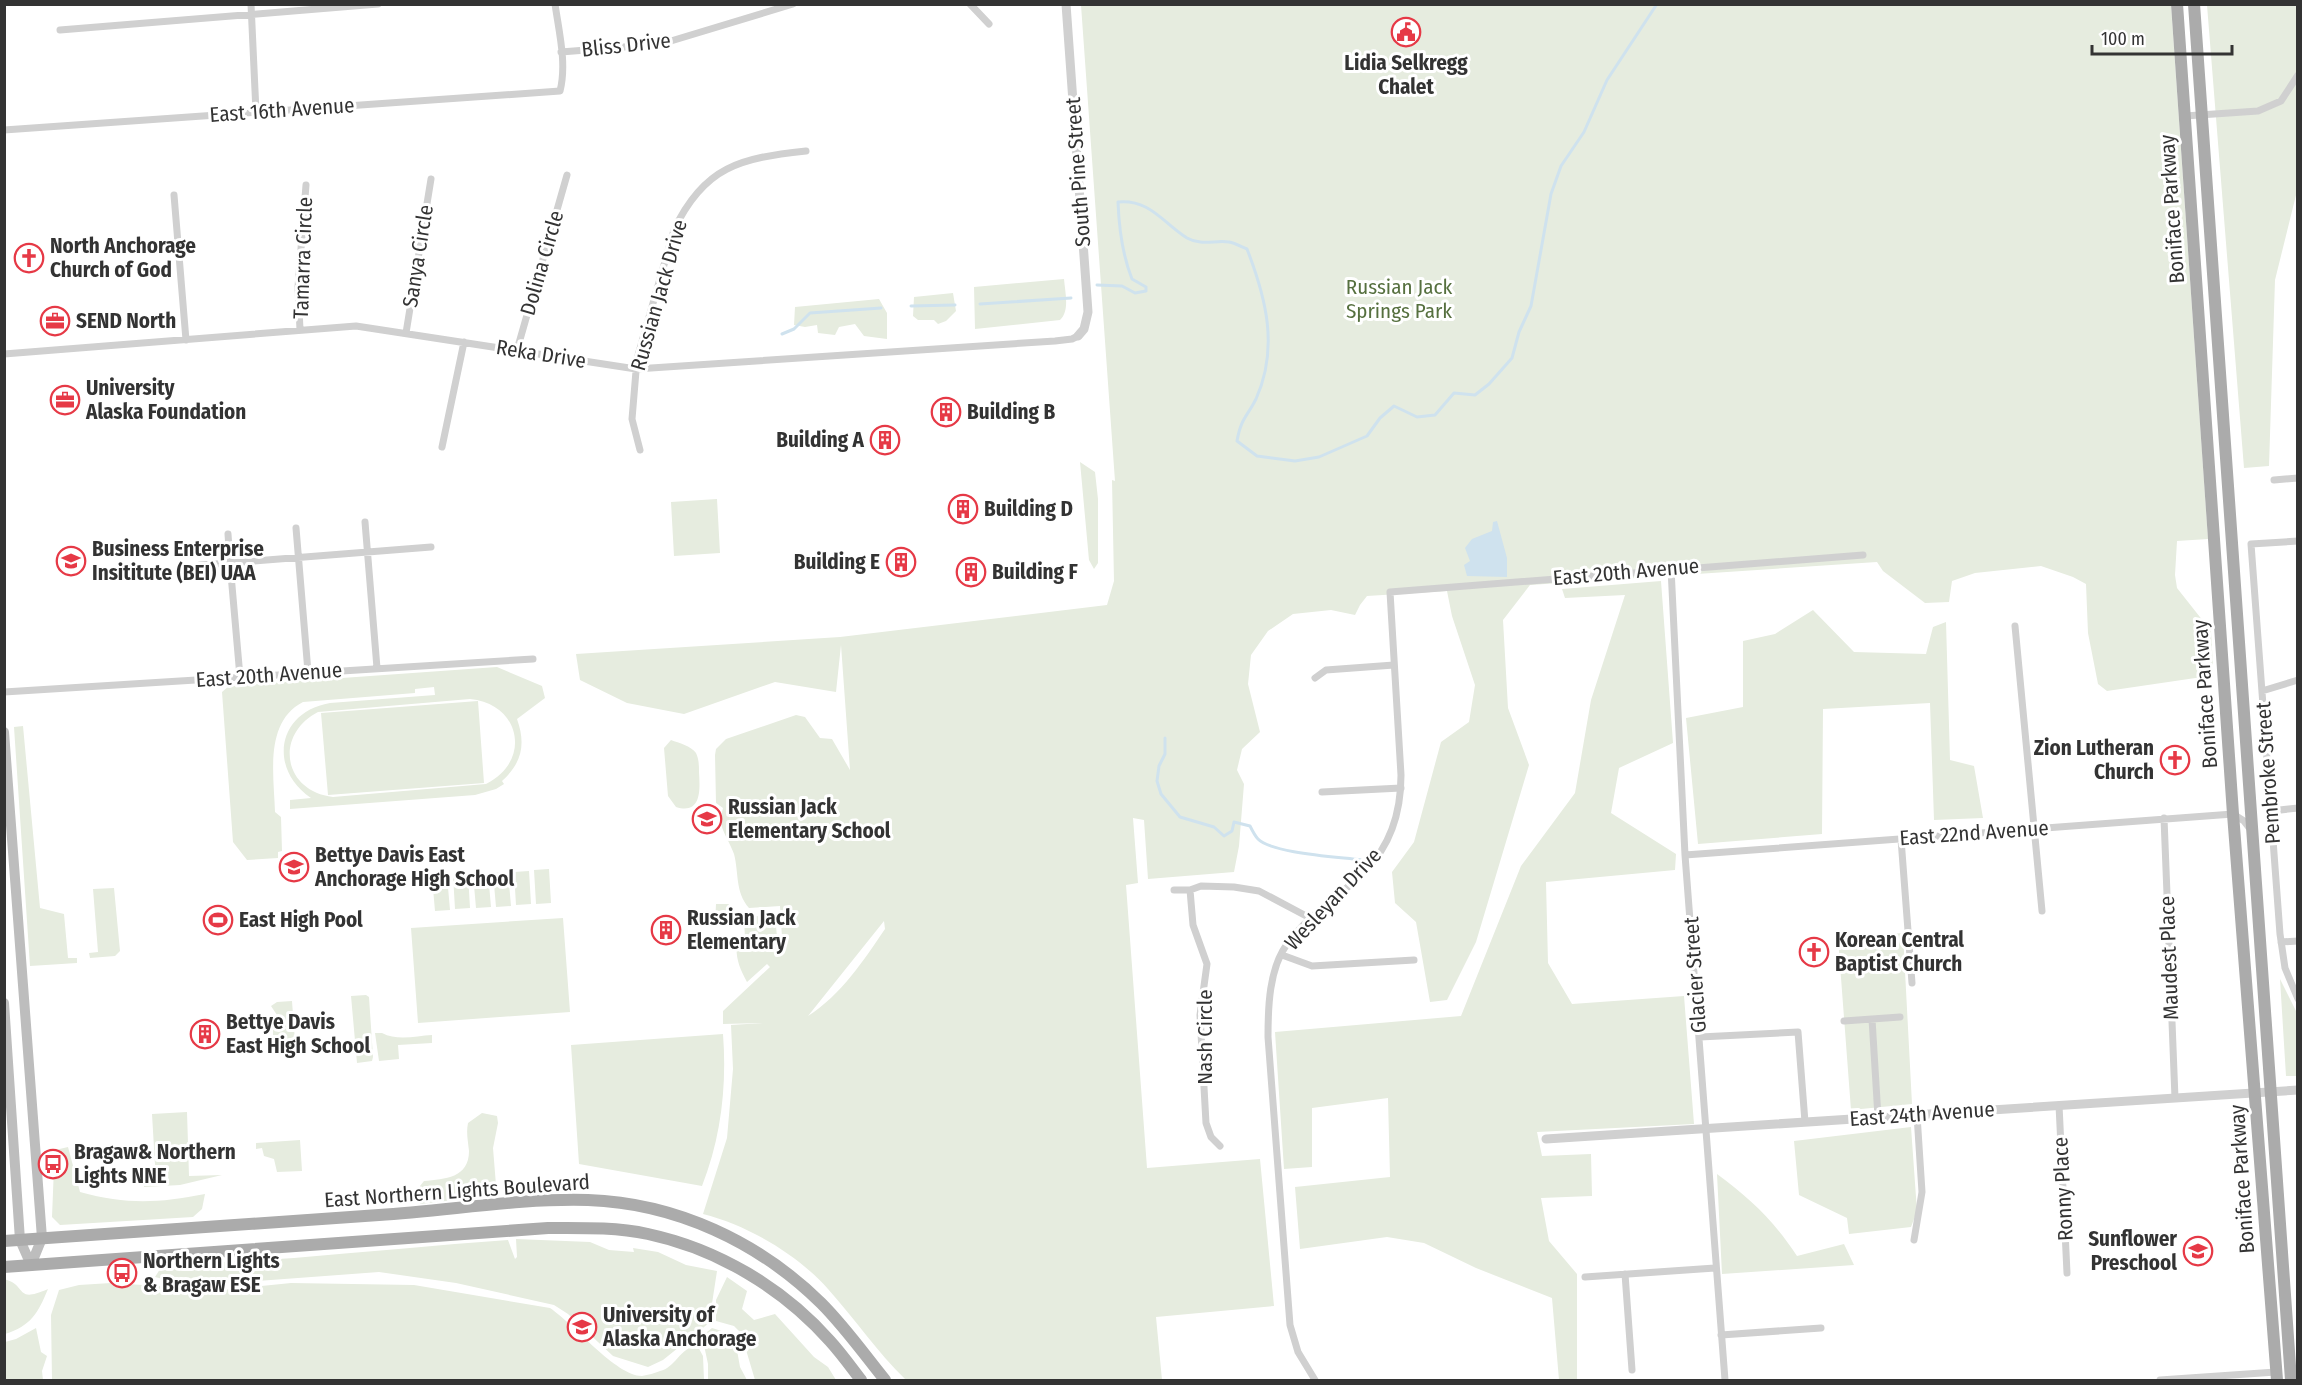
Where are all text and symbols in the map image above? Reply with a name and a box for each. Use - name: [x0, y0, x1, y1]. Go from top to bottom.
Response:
- public building icon: Lidia Selkregg Chalet: [1390, 16, 1422, 48]
- scale bar: [2092, 18, 2232, 56]
- street label: Bliss Drive: [580, 27, 672, 63]
- text: 100 m: [2101, 28, 2145, 50]
- place label: Lidia Selkregg Chalet: [1344, 50, 1468, 100]
- street label: East 16th Avenue: [209, 92, 355, 128]
- street label: South Pine Street: [1060, 96, 1096, 248]
- street label: Boniface Parkway: [2154, 133, 2190, 284]
- street label: Tamarra Circle: [288, 197, 318, 319]
- street label: Sanya Circle: [397, 203, 439, 309]
- street label: Dolina Circle: [515, 208, 569, 318]
- street label: Russian Jack Drive: [625, 216, 693, 374]
- place label: North Anchorage Church of God: [50, 233, 196, 283]
- church icon: North Anchorage Church of God: [13, 242, 45, 274]
- park label: Russian Jack Springs Park: [1346, 274, 1452, 324]
- office icon: SEND North: [39, 305, 71, 337]
- place label: SEND North: [76, 308, 176, 334]
- street label: Reka Drive: [494, 334, 588, 374]
- place label: University Alaska Foundation: [85, 375, 246, 425]
- office icon: University Alaska Foundation: [49, 384, 81, 416]
- building icon: Building B: [930, 396, 962, 428]
- place label: Building B: [967, 399, 1055, 425]
- building icon: Building A: [869, 424, 901, 456]
- place label: Building A: [776, 427, 865, 453]
- building icon: Building D: [947, 493, 979, 525]
- place label: Building D: [984, 496, 1073, 522]
- place label: Business Enterprise Insititute (BEI) UAA: [92, 536, 264, 586]
- school or university icon: Business Enterprise Insititute (BEI) UAA: [55, 545, 87, 577]
- building icon: Building E: [885, 546, 917, 578]
- place label: Building E: [794, 549, 880, 575]
- street label: East 20th Avenue: [1552, 553, 1700, 591]
- building icon: Building F: [955, 556, 987, 588]
- place label: Building F: [992, 559, 1078, 585]
- street label: Boniface Parkway: [2187, 618, 2223, 769]
- street label: East 20th Avenue: [195, 657, 343, 693]
- street label: Pembroke Street: [2250, 701, 2286, 845]
- place label: Zion Lutheran Church: [2034, 735, 2154, 785]
- church icon: Zion Lutheran Church: [2159, 744, 2191, 776]
- place label: Russian Jack Elementary School: [728, 794, 891, 844]
- school or university icon: Russian Jack Elementary School: [691, 803, 723, 835]
- street label: East 22nd Avenue: [1899, 815, 2049, 851]
- place label: Bettye Davis East Anchorage High School: [314, 842, 514, 892]
- street label: Wesleyan Drive: [1279, 842, 1387, 956]
- school or university icon: Bettye Davis East Anchorage High School: [278, 851, 310, 883]
- street label: Maudest Place: [2154, 896, 2184, 1020]
- sports icon: East High Pool: [202, 904, 234, 936]
- place label: Russian Jack Elementary: [687, 905, 796, 955]
- place label: East High Pool: [239, 907, 363, 933]
- building icon: Russian Jack Elementary: [650, 914, 682, 946]
- street label: Glacier Street: [1678, 916, 1712, 1034]
- place label: Korean Central Baptist Church: [1835, 927, 1964, 977]
- church icon: Korean Central Baptist Church: [1798, 936, 1830, 968]
- street label: Nash Circle: [1192, 989, 1218, 1085]
- place label: Bettye Davis East High School: [226, 1009, 370, 1059]
- building icon: Bettye Davis East High School: [189, 1018, 221, 1050]
- street label: East 24th Avenue: [1849, 1096, 1995, 1132]
- street label: Boniface Parkway: [2224, 1103, 2260, 1254]
- street label: Ronny Place: [2047, 1136, 2079, 1242]
- place label: Bragaw& Northern Lights NNE: [74, 1139, 236, 1189]
- bus stop icon: Bragaw& Northern Lights NNE: [37, 1148, 69, 1180]
- street label: East Northern Lights Boulevard: [323, 1169, 591, 1213]
- place label: Sunflower Preschool: [2088, 1226, 2177, 1276]
- school or university icon: Sunflower Preschool: [2182, 1235, 2214, 1267]
- place label: Northern Lights & Bragaw ESE: [143, 1248, 280, 1298]
- bus stop icon: Northern Lights & Bragaw ESE: [106, 1257, 138, 1289]
- place label: University of Alaska Anchorage: [602, 1302, 757, 1352]
- school or university icon: University of Alaska Anchorage: [566, 1311, 598, 1343]

